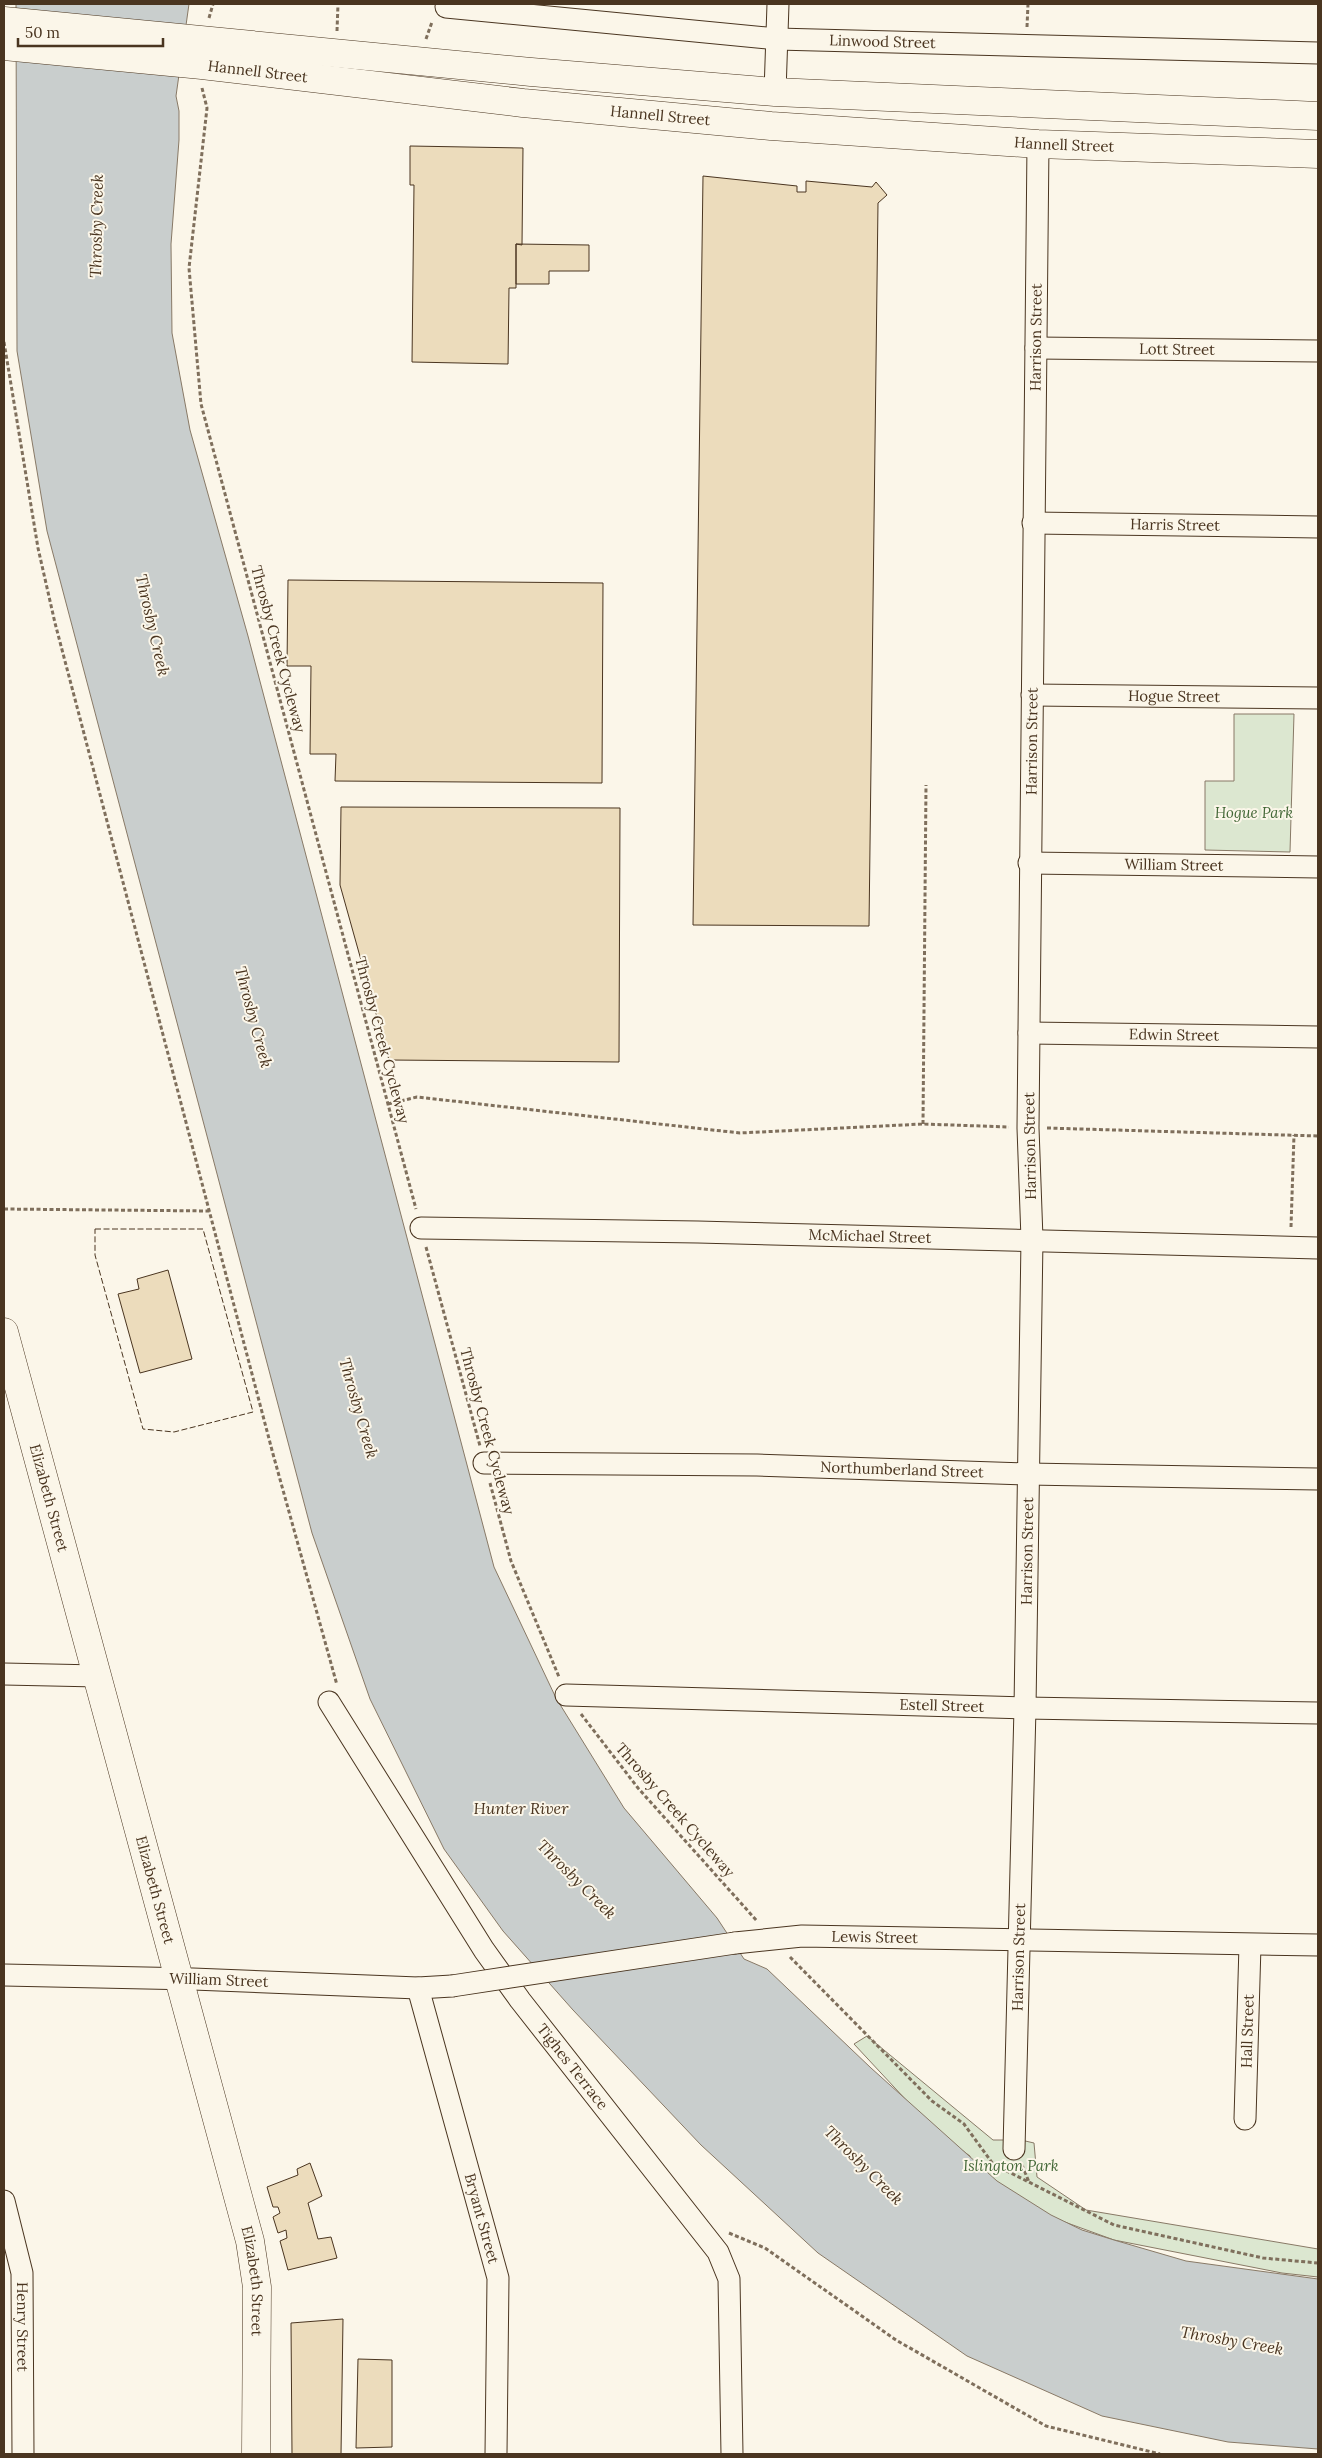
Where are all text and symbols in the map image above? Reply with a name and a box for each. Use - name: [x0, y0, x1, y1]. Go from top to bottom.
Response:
- scale bar: [18, 15, 162, 47]
- text: 50 m: [25, 23, 60, 42]
- street label: Linwood Street: [829, 30, 936, 52]
- street label: Hannell Street: [207, 56, 309, 86]
- street label: Hannell Street: [609, 101, 711, 129]
- street label: Hannell Street: [1013, 132, 1115, 156]
- water label: Throsby Creek: [85, 174, 107, 278]
- street label: Harrison Street: [1025, 283, 1046, 391]
- street label: Lott Street: [1139, 339, 1215, 359]
- street label: Harris Street: [1130, 514, 1220, 535]
- street label: Throsby Creek Cycleway: [247, 563, 310, 734]
- water label: Throsby Creek: [132, 572, 174, 678]
- street label: Hogue Street: [1128, 686, 1220, 706]
- street label: Harrison Street: [1021, 687, 1041, 795]
- park label: Hogue Park: [1215, 803, 1293, 822]
- street label: William Street: [1124, 854, 1224, 875]
- street label: Throsby Creek Cycleway: [351, 954, 414, 1125]
- water label: Throsby Creek: [231, 964, 277, 1070]
- street label: Edwin Street: [1129, 1024, 1219, 1045]
- street label: Harrison Street: [1019, 1092, 1040, 1200]
- street label: McMichael Street: [808, 1225, 932, 1247]
- street label: Throsby Creek Cycleway: [456, 1345, 519, 1516]
- water label: Throsby Creek: [335, 1355, 383, 1461]
- street label: Elizabeth Street: [26, 1442, 73, 1554]
- street label: Northumberland Street: [820, 1457, 984, 1482]
- street label: Harrison Street: [1017, 1497, 1037, 1605]
- street label: Estell Street: [899, 1694, 985, 1716]
- street label: Throsby Creek Cycleway: [612, 1739, 739, 1881]
- water label: Hunter River: [473, 1798, 569, 1818]
- street label: Elizabeth Street: [132, 1834, 179, 1946]
- water label: Throsby Creek: [533, 1835, 621, 1923]
- street label: Harrison Street: [1007, 1903, 1029, 2011]
- street label: Lewis Street: [831, 1927, 918, 1947]
- street label: William Street: [169, 1969, 269, 1991]
- street label: Hall Street: [1236, 1994, 1258, 2068]
- street label: Tighes Terrace: [533, 2020, 613, 2113]
- water label: Throsby Creek: [820, 2121, 908, 2209]
- park label: Islington Park: [963, 2156, 1059, 2175]
- street label: Bryant Street: [461, 2171, 504, 2266]
- street label: Elizabeth Street: [237, 2224, 267, 2337]
- street label: Henry Street: [13, 2282, 33, 2372]
- water label: Throsby Creek: [1179, 2321, 1285, 2359]

